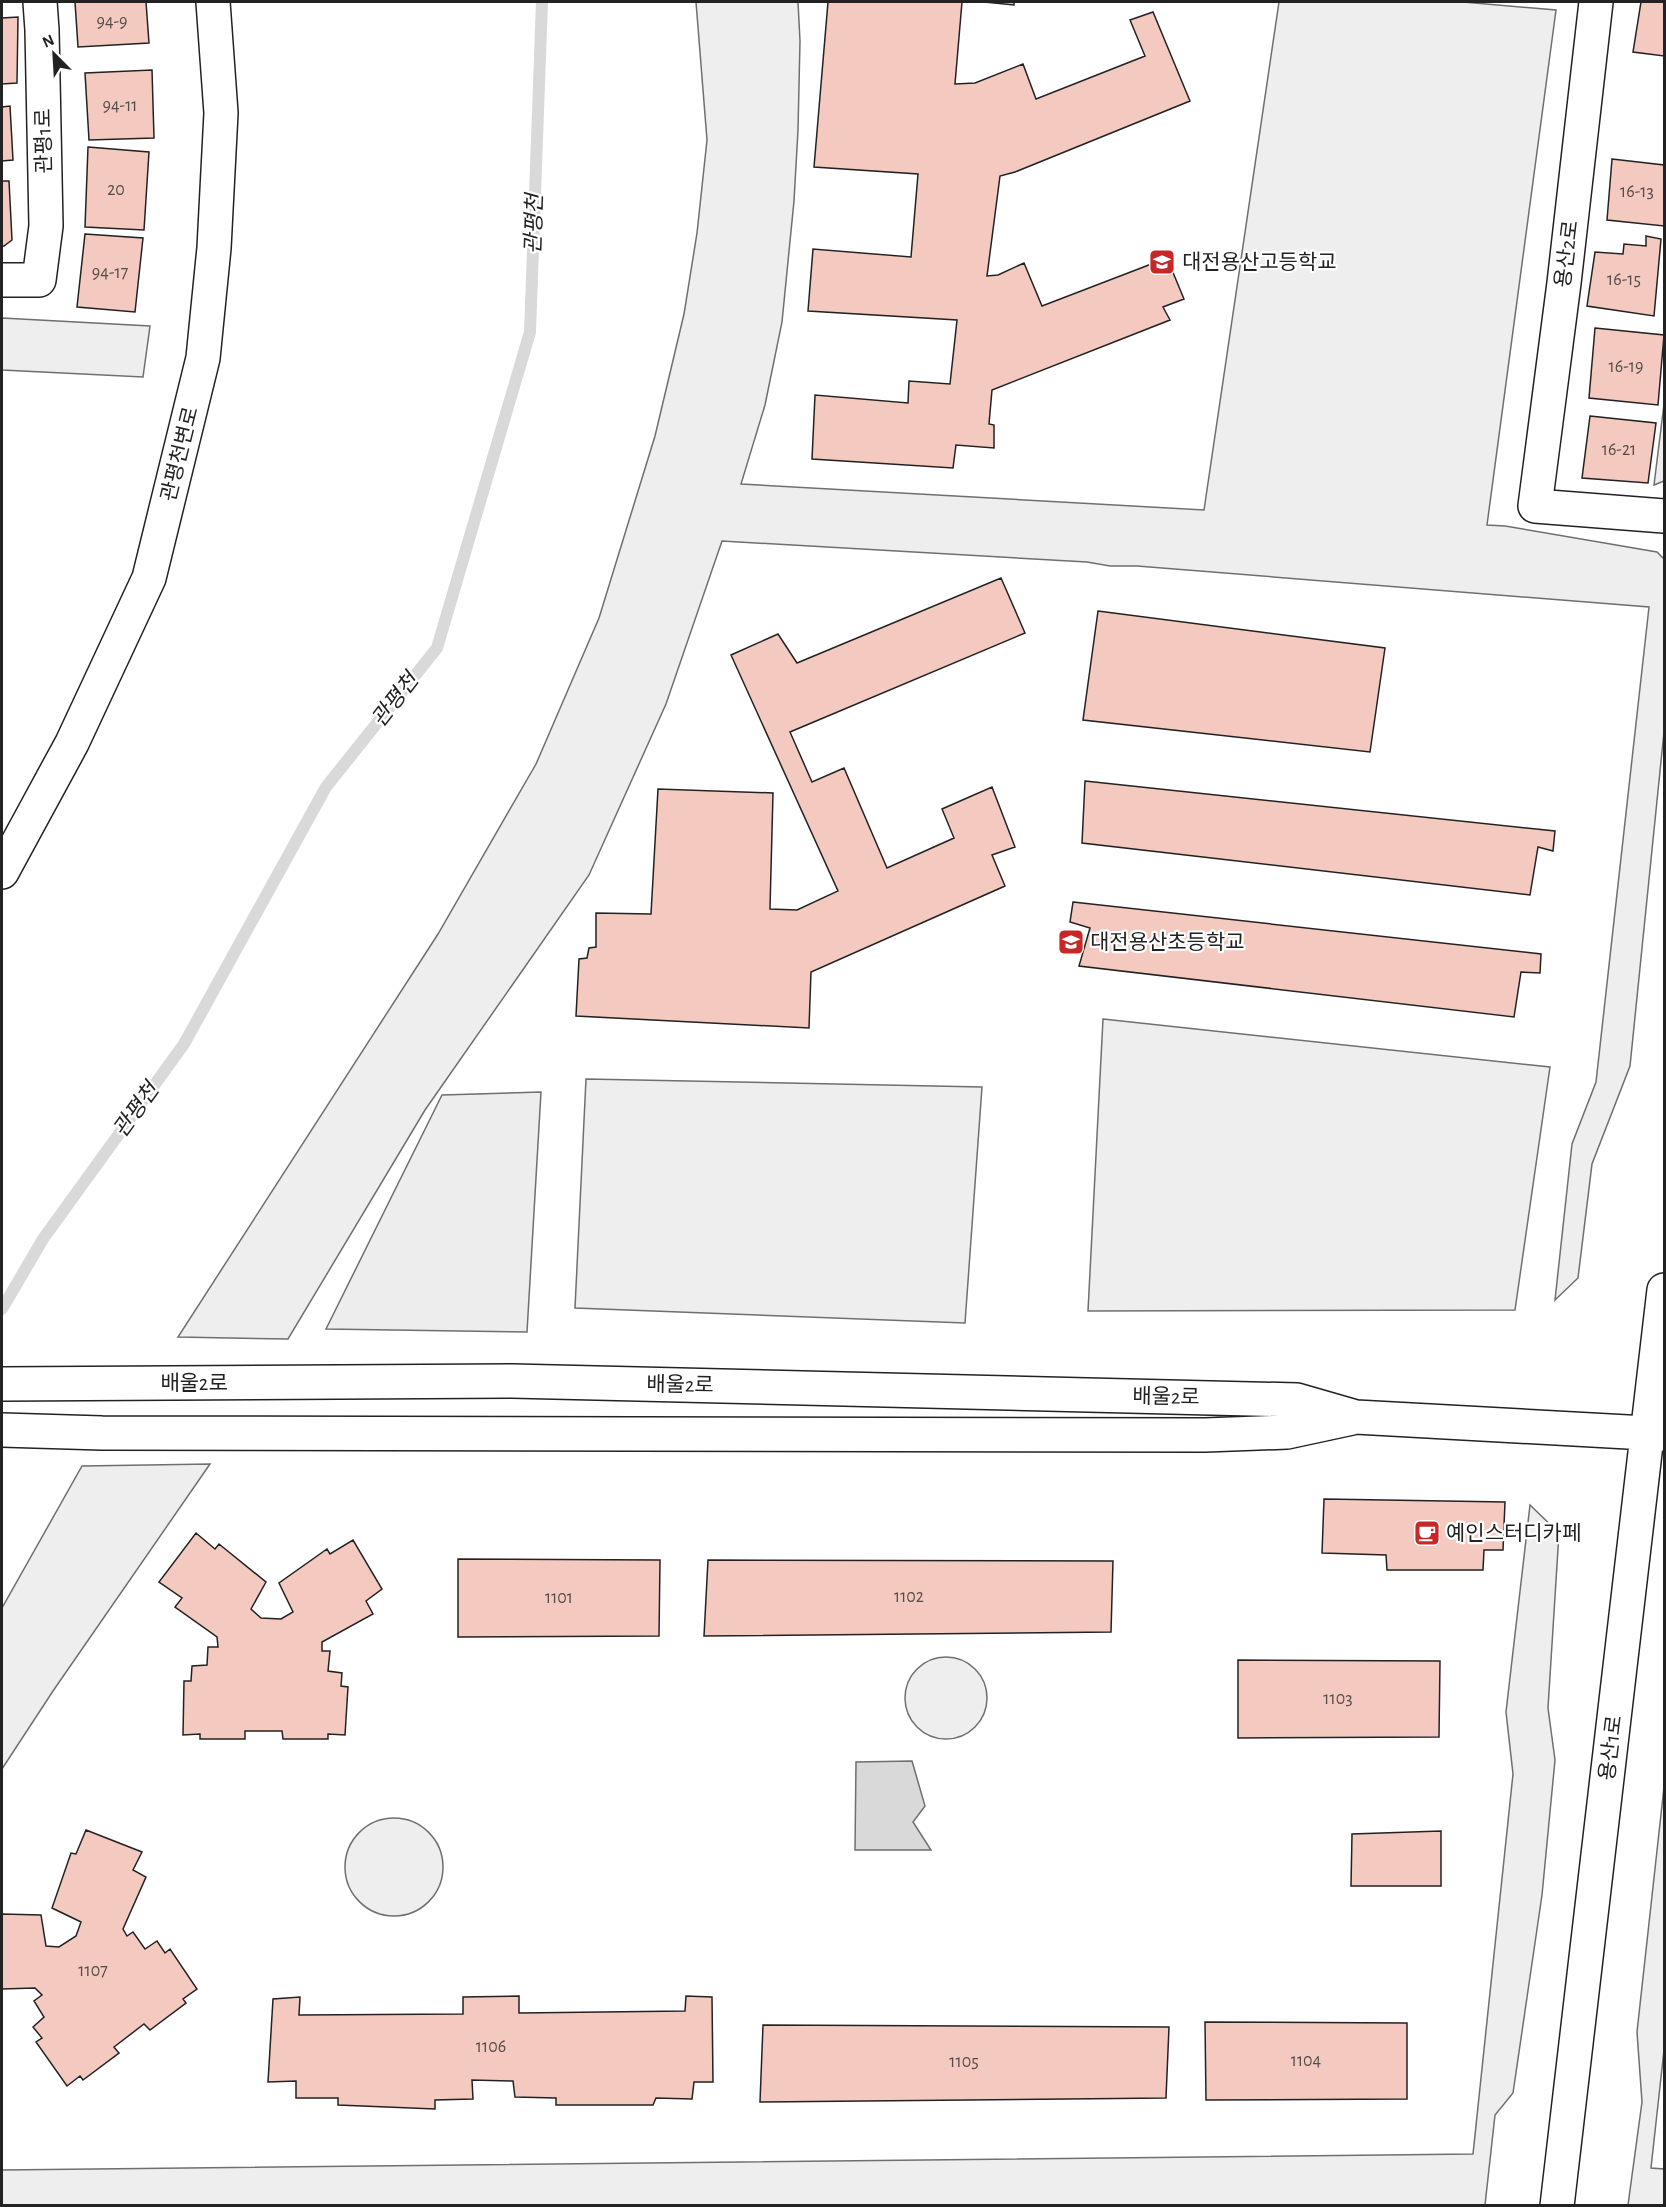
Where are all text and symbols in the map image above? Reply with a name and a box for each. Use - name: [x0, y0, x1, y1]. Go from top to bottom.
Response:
- house number: 94-9: [96, 13, 128, 31]
- north arrow: [24, 24, 84, 84]
- text: N: [40, 32, 57, 51]
- house number: 94-11: [102, 97, 138, 115]
- street label: 관평1로: [32, 108, 55, 174]
- house number: 20: [107, 181, 125, 199]
- house number: 16-13: [1620, 183, 1654, 201]
- water label: 관평천: [521, 190, 546, 255]
- street label: 용산2로: [1551, 219, 1582, 289]
- school or university icon: 대전용산고등학교: [1147, 247, 1177, 277]
- place label: 대전용산고등학교: [1182, 251, 1337, 273]
- house number: 94-17: [92, 264, 128, 282]
- house number: 16-15: [1607, 271, 1641, 289]
- house number: 16-19: [1609, 358, 1643, 376]
- street label: 관평천변로: [157, 404, 202, 503]
- house number: 16-21: [1602, 441, 1636, 459]
- water label: 관평천: [367, 667, 424, 731]
- school or university icon: 대전용산초등학교: [1056, 927, 1086, 957]
- place label: 대전용산초등학교: [1090, 931, 1245, 953]
- water label: 관평천: [108, 1076, 164, 1141]
- street label: 배울2로: [160, 1372, 228, 1394]
- street label: 배울2로: [646, 1373, 714, 1396]
- street label: 배울2로: [1132, 1385, 1200, 1408]
- cafe icon: 예인스터디카페: [1412, 1518, 1442, 1548]
- place label: 예인스터디카페: [1446, 1522, 1581, 1544]
- house number: 1102: [894, 1588, 924, 1606]
- house number: 1101: [545, 1589, 573, 1607]
- house number: 1103: [1323, 1690, 1353, 1708]
- street label: 용산1로: [1596, 1714, 1625, 1782]
- house number: 1107: [78, 1962, 108, 1980]
- house number: 1106: [476, 2038, 506, 2056]
- house number: 1104: [1291, 2052, 1322, 2070]
- house number: 1105: [949, 2053, 979, 2071]

